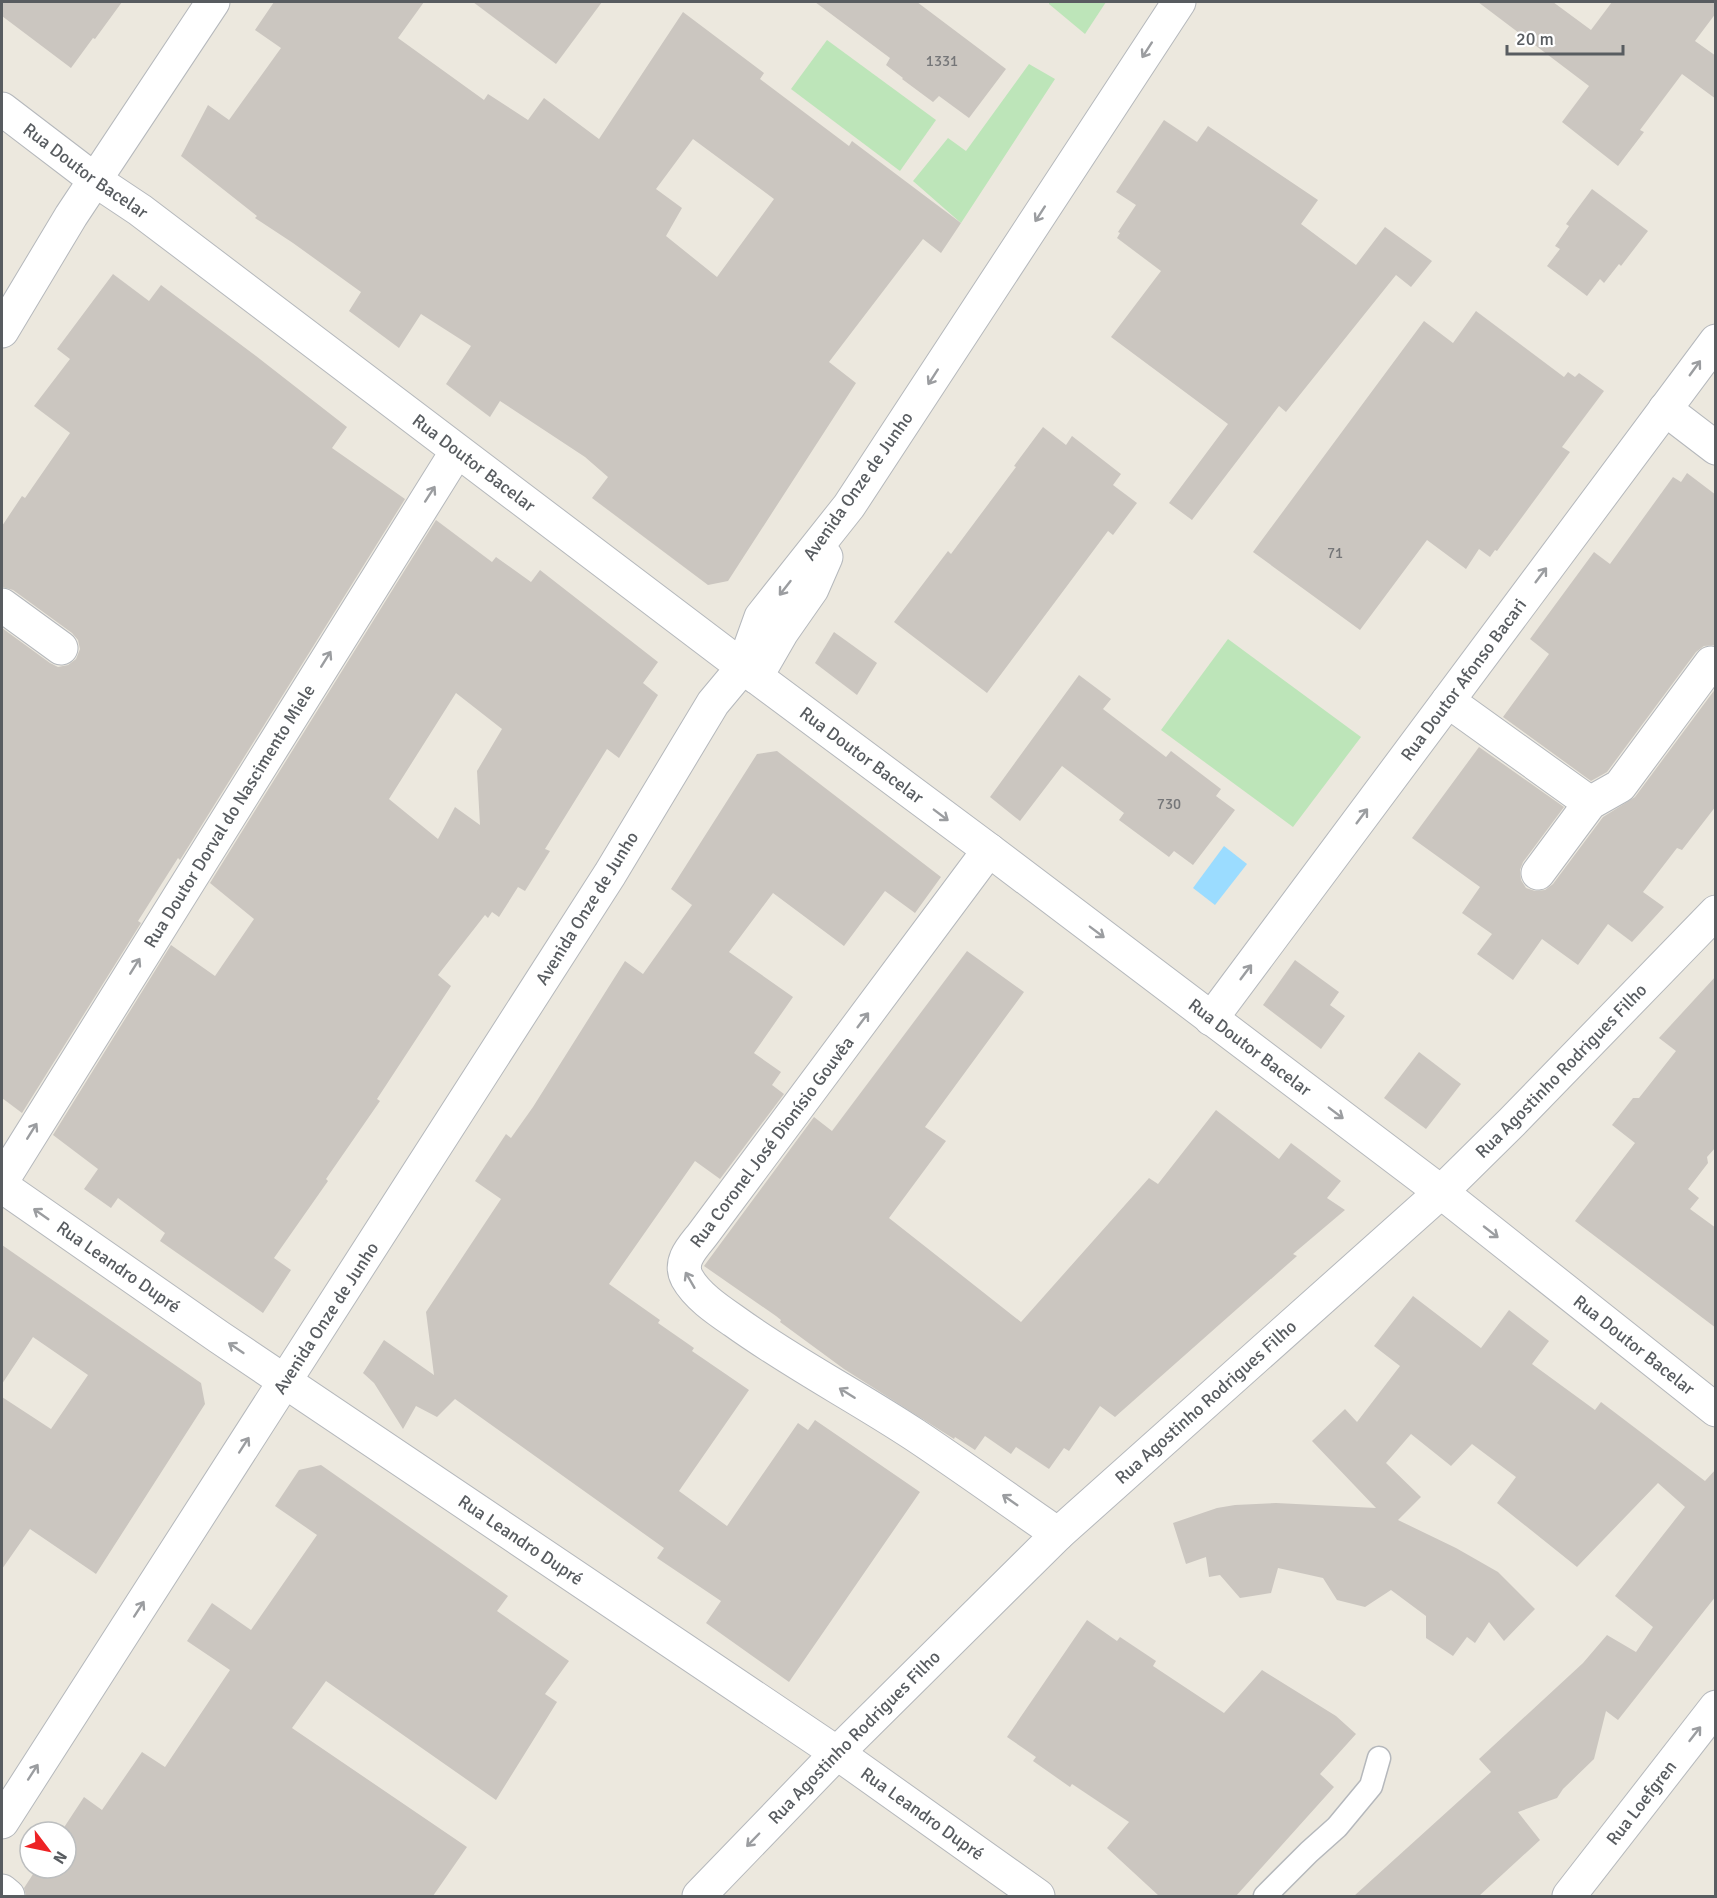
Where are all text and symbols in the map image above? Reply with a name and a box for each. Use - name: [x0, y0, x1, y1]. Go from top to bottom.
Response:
- scale bar: [1507, 18, 1622, 56]
- text: 20 m: [1516, 28, 1554, 50]
- one-way arrow: [1140, 42, 1153, 59]
- house number: 1331: [926, 52, 958, 70]
- street label: Rua Doutor Bacelar: [19, 118, 153, 223]
- one-way arrow: [1034, 205, 1046, 221]
- one-way arrow: [1689, 361, 1701, 377]
- one-way arrow: [927, 368, 939, 384]
- street label: Avenida Onze de Junho: [798, 407, 918, 565]
- street label: Rua Doutor Bacelar: [408, 409, 540, 517]
- one-way arrow: [424, 486, 436, 503]
- house number: 71: [1327, 544, 1343, 562]
- one-way arrow: [1535, 568, 1548, 584]
- one-way arrow: [778, 579, 791, 595]
- street label: Rua Doutor Afonso Bacari: [1396, 594, 1531, 765]
- one-way arrow: [321, 651, 333, 668]
- street label: Rua Doutor Dorval do Nascimento Miele: [139, 680, 320, 952]
- street label: Rua Doutor Bacelar: [795, 702, 928, 809]
- house number: 730: [1157, 795, 1181, 813]
- one-way arrow: [933, 808, 949, 821]
- one-way arrow: [1356, 808, 1369, 824]
- street label: Avenida Onze de Junho: [531, 827, 643, 989]
- one-way arrow: [1088, 926, 1104, 939]
- one-way arrow: [130, 958, 142, 975]
- one-way arrow: [1240, 965, 1252, 981]
- street label: Rua Agostinho Rodrigues Filho: [1471, 979, 1651, 1163]
- street label: Rua Doutor Bacelar: [1184, 994, 1316, 1101]
- one-way arrow: [857, 1012, 869, 1028]
- street label: Rua Coronel José Dionísio Gouvêa: [685, 1032, 859, 1252]
- one-way arrow: [1327, 1107, 1343, 1120]
- one-way arrow: [26, 1124, 38, 1140]
- one-way arrow: [34, 1208, 50, 1220]
- street label: Rua Leandro Dupré: [52, 1216, 185, 1318]
- one-way arrow: [1483, 1225, 1499, 1238]
- street label: Avenida Onze de Junho: [269, 1238, 383, 1398]
- one-way arrow: [684, 1272, 696, 1289]
- street label: Rua Doutor Bacelar: [1569, 1290, 1700, 1400]
- street label: Rua Agostinho Rodrigues Filho: [1111, 1315, 1301, 1489]
- one-way arrow: [228, 1342, 245, 1355]
- one-way arrow: [839, 1387, 856, 1399]
- one-way arrow: [238, 1436, 251, 1453]
- street label: Rua Leandro Dupré: [454, 1490, 587, 1590]
- one-way arrow: [1002, 1494, 1018, 1506]
- one-way arrow: [132, 1600, 145, 1617]
- street label: Rua Agostinho Rodrigues Filho: [763, 1646, 945, 1829]
- one-way arrow: [1688, 1726, 1701, 1742]
- street label: Rua Loefgren: [1602, 1756, 1681, 1850]
- street label: Rua Leandro Dupré: [856, 1762, 988, 1865]
- one-way arrow: [27, 1765, 39, 1781]
- north arrow: [18, 1820, 78, 1880]
- one-way arrow: [746, 1833, 760, 1848]
- text: N: [48, 1847, 71, 1867]

